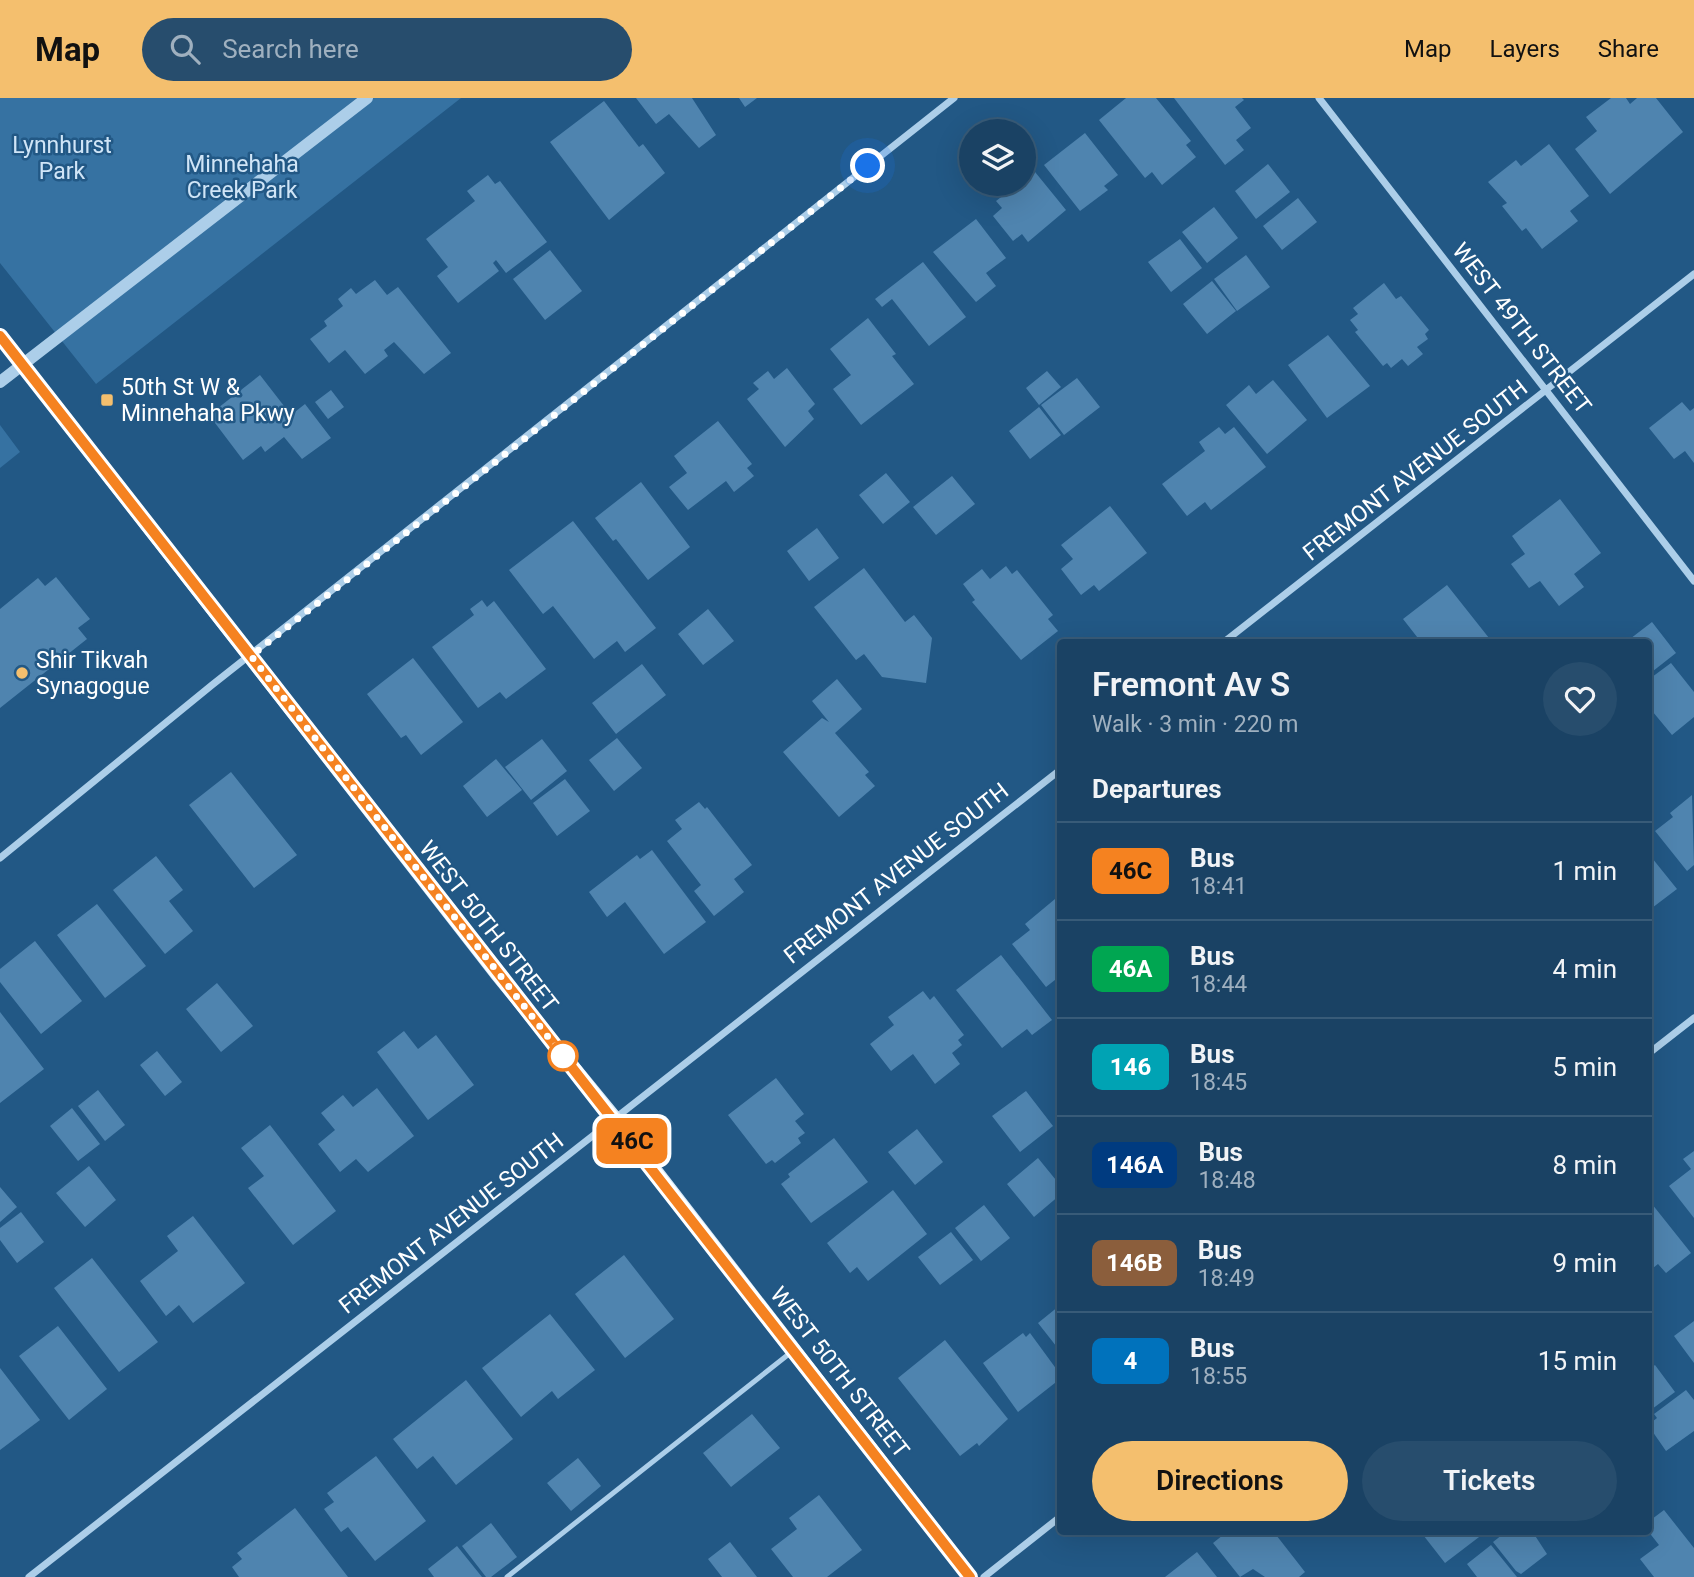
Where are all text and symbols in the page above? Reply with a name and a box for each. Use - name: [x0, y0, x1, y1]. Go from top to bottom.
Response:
- search box: [142, 18, 632, 81]
- text: Map: [35, 30, 100, 69]
- icon: search: [166, 30, 204, 68]
- text: Search here: [222, 34, 359, 64]
- text: Map: [1404, 35, 1452, 63]
- text: Layers: [1490, 35, 1560, 63]
- text: Share: [1598, 35, 1659, 63]
- map controls: [959, 119, 1036, 196]
- button: layers: [959, 119, 1036, 196]
- park label: Lynnhurst Park: [12, 132, 112, 185]
- your location: [850, 148, 885, 183]
- park label: Minnehaha Creek Park: [185, 151, 299, 204]
- street label: WEST 49TH STREET: [1446, 237, 1597, 419]
- place label: 50th St W & Minnehaha Pkwy: [121, 374, 295, 427]
- street label: FREMONT AVENUE SOUTH: [1298, 374, 1533, 566]
- marker: 50th St W & Minnehaha Pkwy: [99, 392, 115, 408]
- place label: Shir Tikvah Synagogue: [36, 647, 150, 700]
- button: heart: [1543, 662, 1617, 736]
- marker: Shir Tikvah Synagogue: [14, 665, 30, 681]
- text: Fremont Av S: [1092, 665, 1290, 704]
- text: Walk · 3 min · 220 m: [1092, 711, 1298, 738]
- text: Departures: [1092, 774, 1222, 804]
- street label: FREMONT AVENUE SOUTH: [779, 777, 1014, 969]
- street label: WEST 50TH STREET: [413, 835, 564, 1017]
- text: Bus: [1190, 843, 1235, 873]
- text: 1 min: [1552, 856, 1617, 886]
- text: 46C: [1109, 857, 1152, 885]
- text: 18:41: [1190, 873, 1247, 900]
- text: Bus: [1190, 941, 1235, 971]
- text: 4 min: [1552, 954, 1617, 984]
- text: 46A: [1109, 955, 1152, 983]
- text: 18:44: [1190, 971, 1247, 998]
- text: Bus: [1190, 1039, 1235, 1069]
- unlabelled marker: [548, 1041, 578, 1071]
- text: 5 min: [1552, 1052, 1617, 1082]
- text: 146: [1110, 1053, 1151, 1081]
- text: 18:45: [1190, 1069, 1247, 1096]
- line badge: 46C: [592, 1118, 672, 1164]
- street label: FREMONT AVENUE SOUTH: [334, 1127, 569, 1319]
- text: 46C: [610, 1127, 654, 1155]
- text: Bus: [1198, 1137, 1243, 1167]
- text: 8 min: [1552, 1150, 1617, 1180]
- text: 146A: [1106, 1151, 1163, 1179]
- text: 18:48: [1198, 1167, 1256, 1194]
- text: Bus: [1198, 1235, 1242, 1265]
- text: 9 min: [1552, 1248, 1617, 1278]
- text: 146B: [1106, 1249, 1163, 1277]
- text: 18:49: [1198, 1265, 1255, 1292]
- street label: WEST 50TH STREET: [764, 1281, 915, 1463]
- text: Bus: [1190, 1333, 1235, 1363]
- text: 15 min: [1538, 1346, 1617, 1376]
- text: 4: [1124, 1347, 1137, 1375]
- text: 18:55: [1190, 1363, 1247, 1390]
- button: Directions: [1092, 1441, 1348, 1521]
- button: Tickets: [1362, 1441, 1617, 1521]

